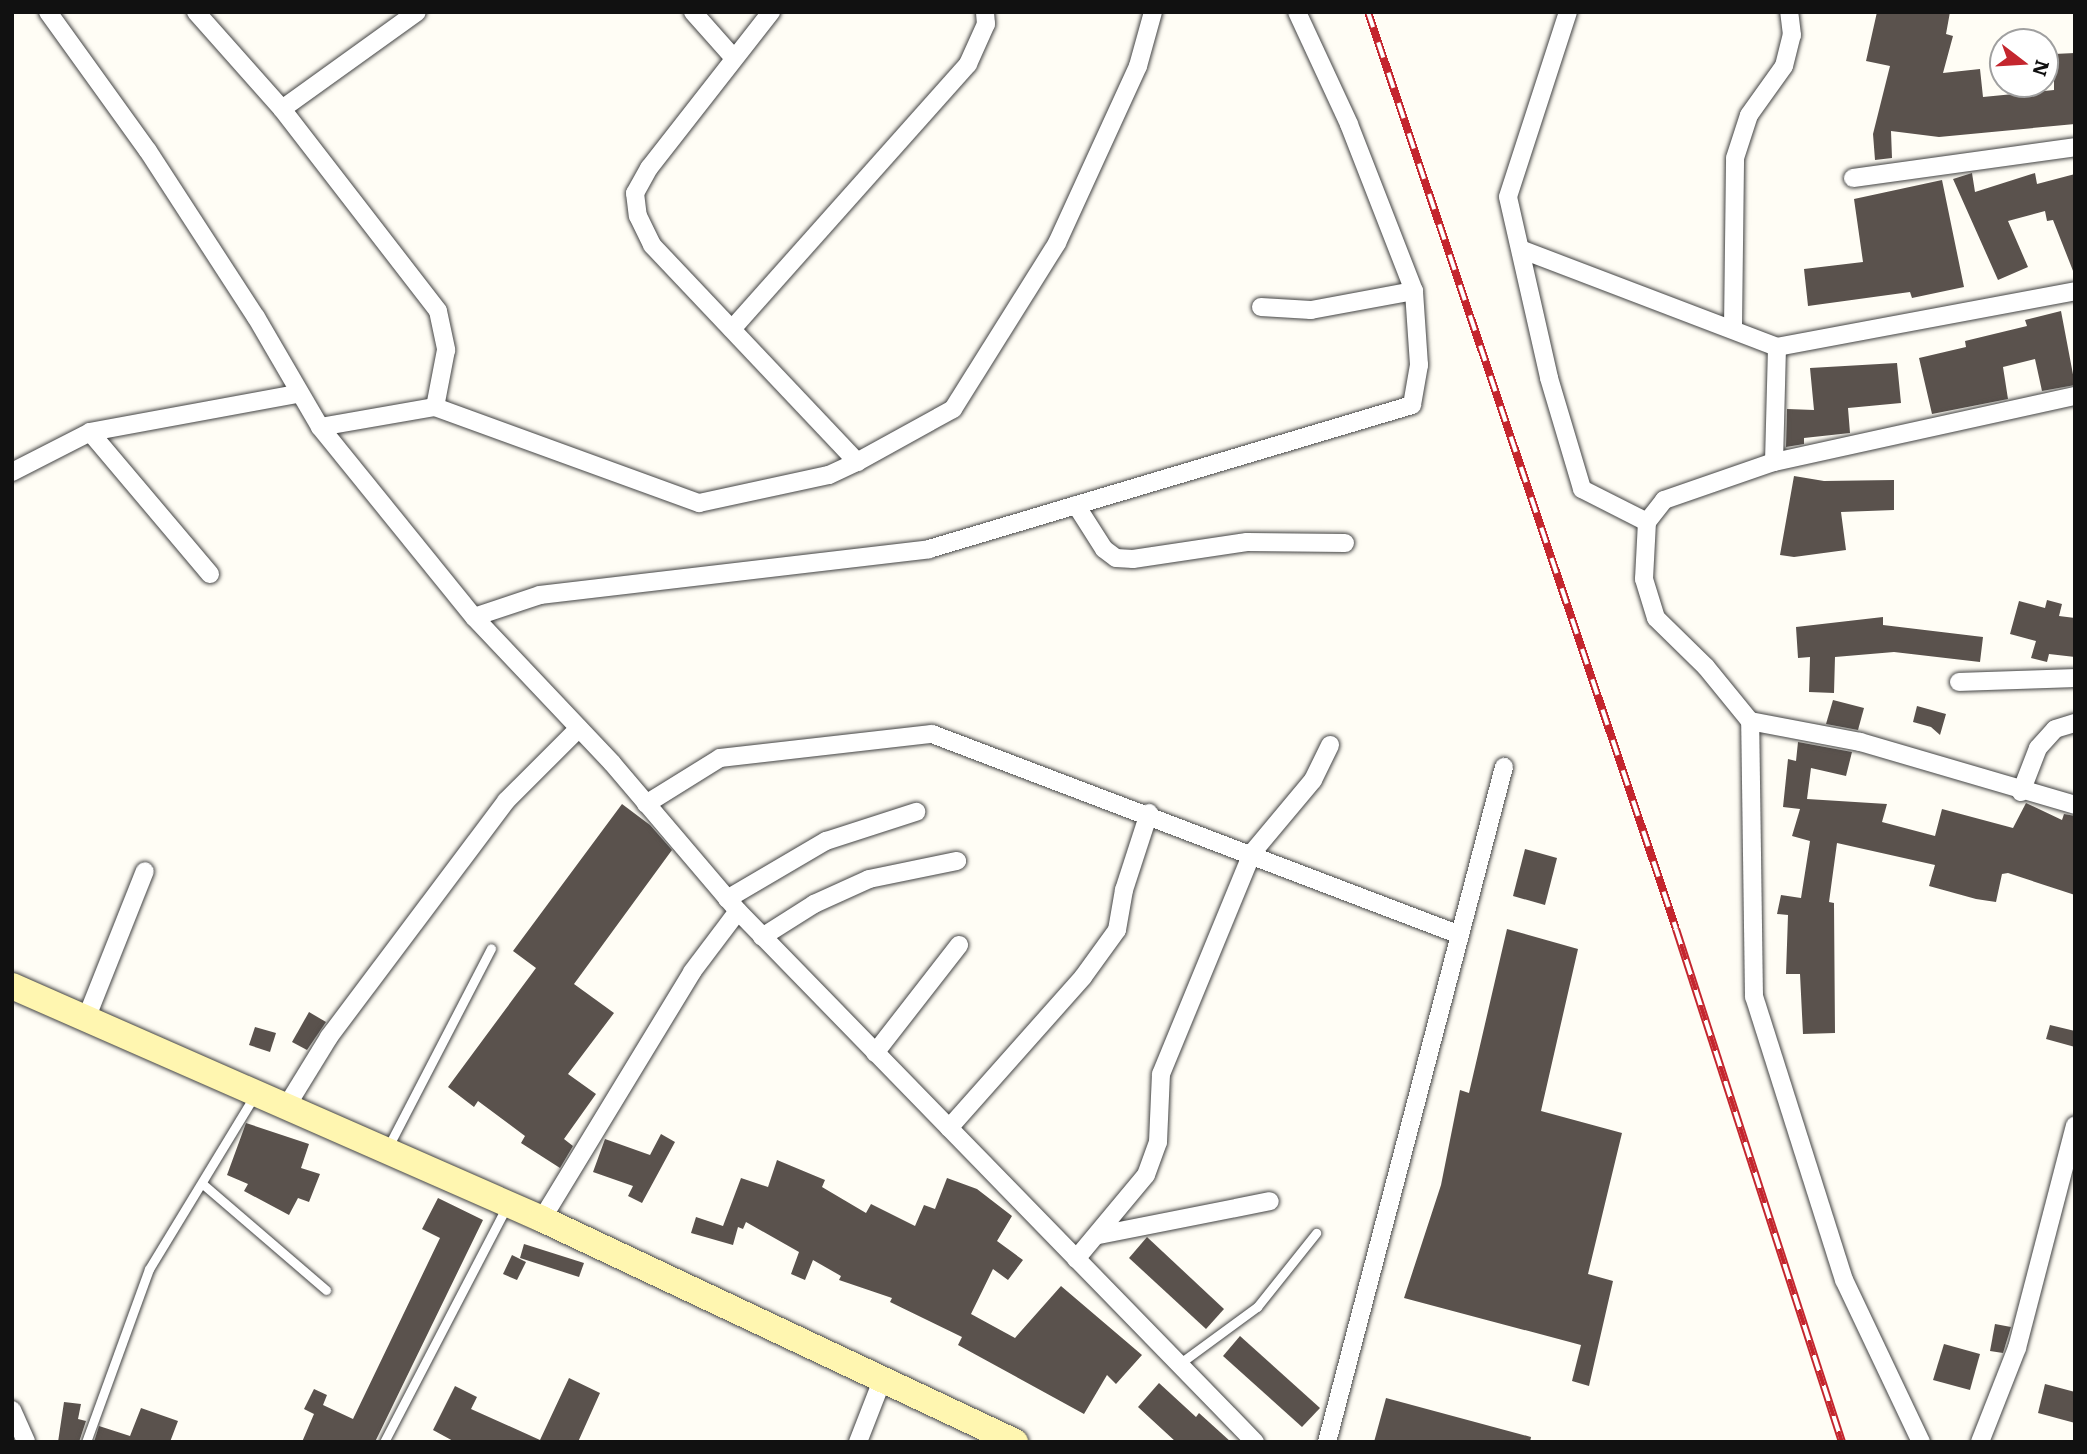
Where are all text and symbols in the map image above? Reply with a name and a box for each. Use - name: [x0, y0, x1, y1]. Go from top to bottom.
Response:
- north arrow: [1989, 28, 2059, 98]
- text: N: [2026, 57, 2058, 80]

